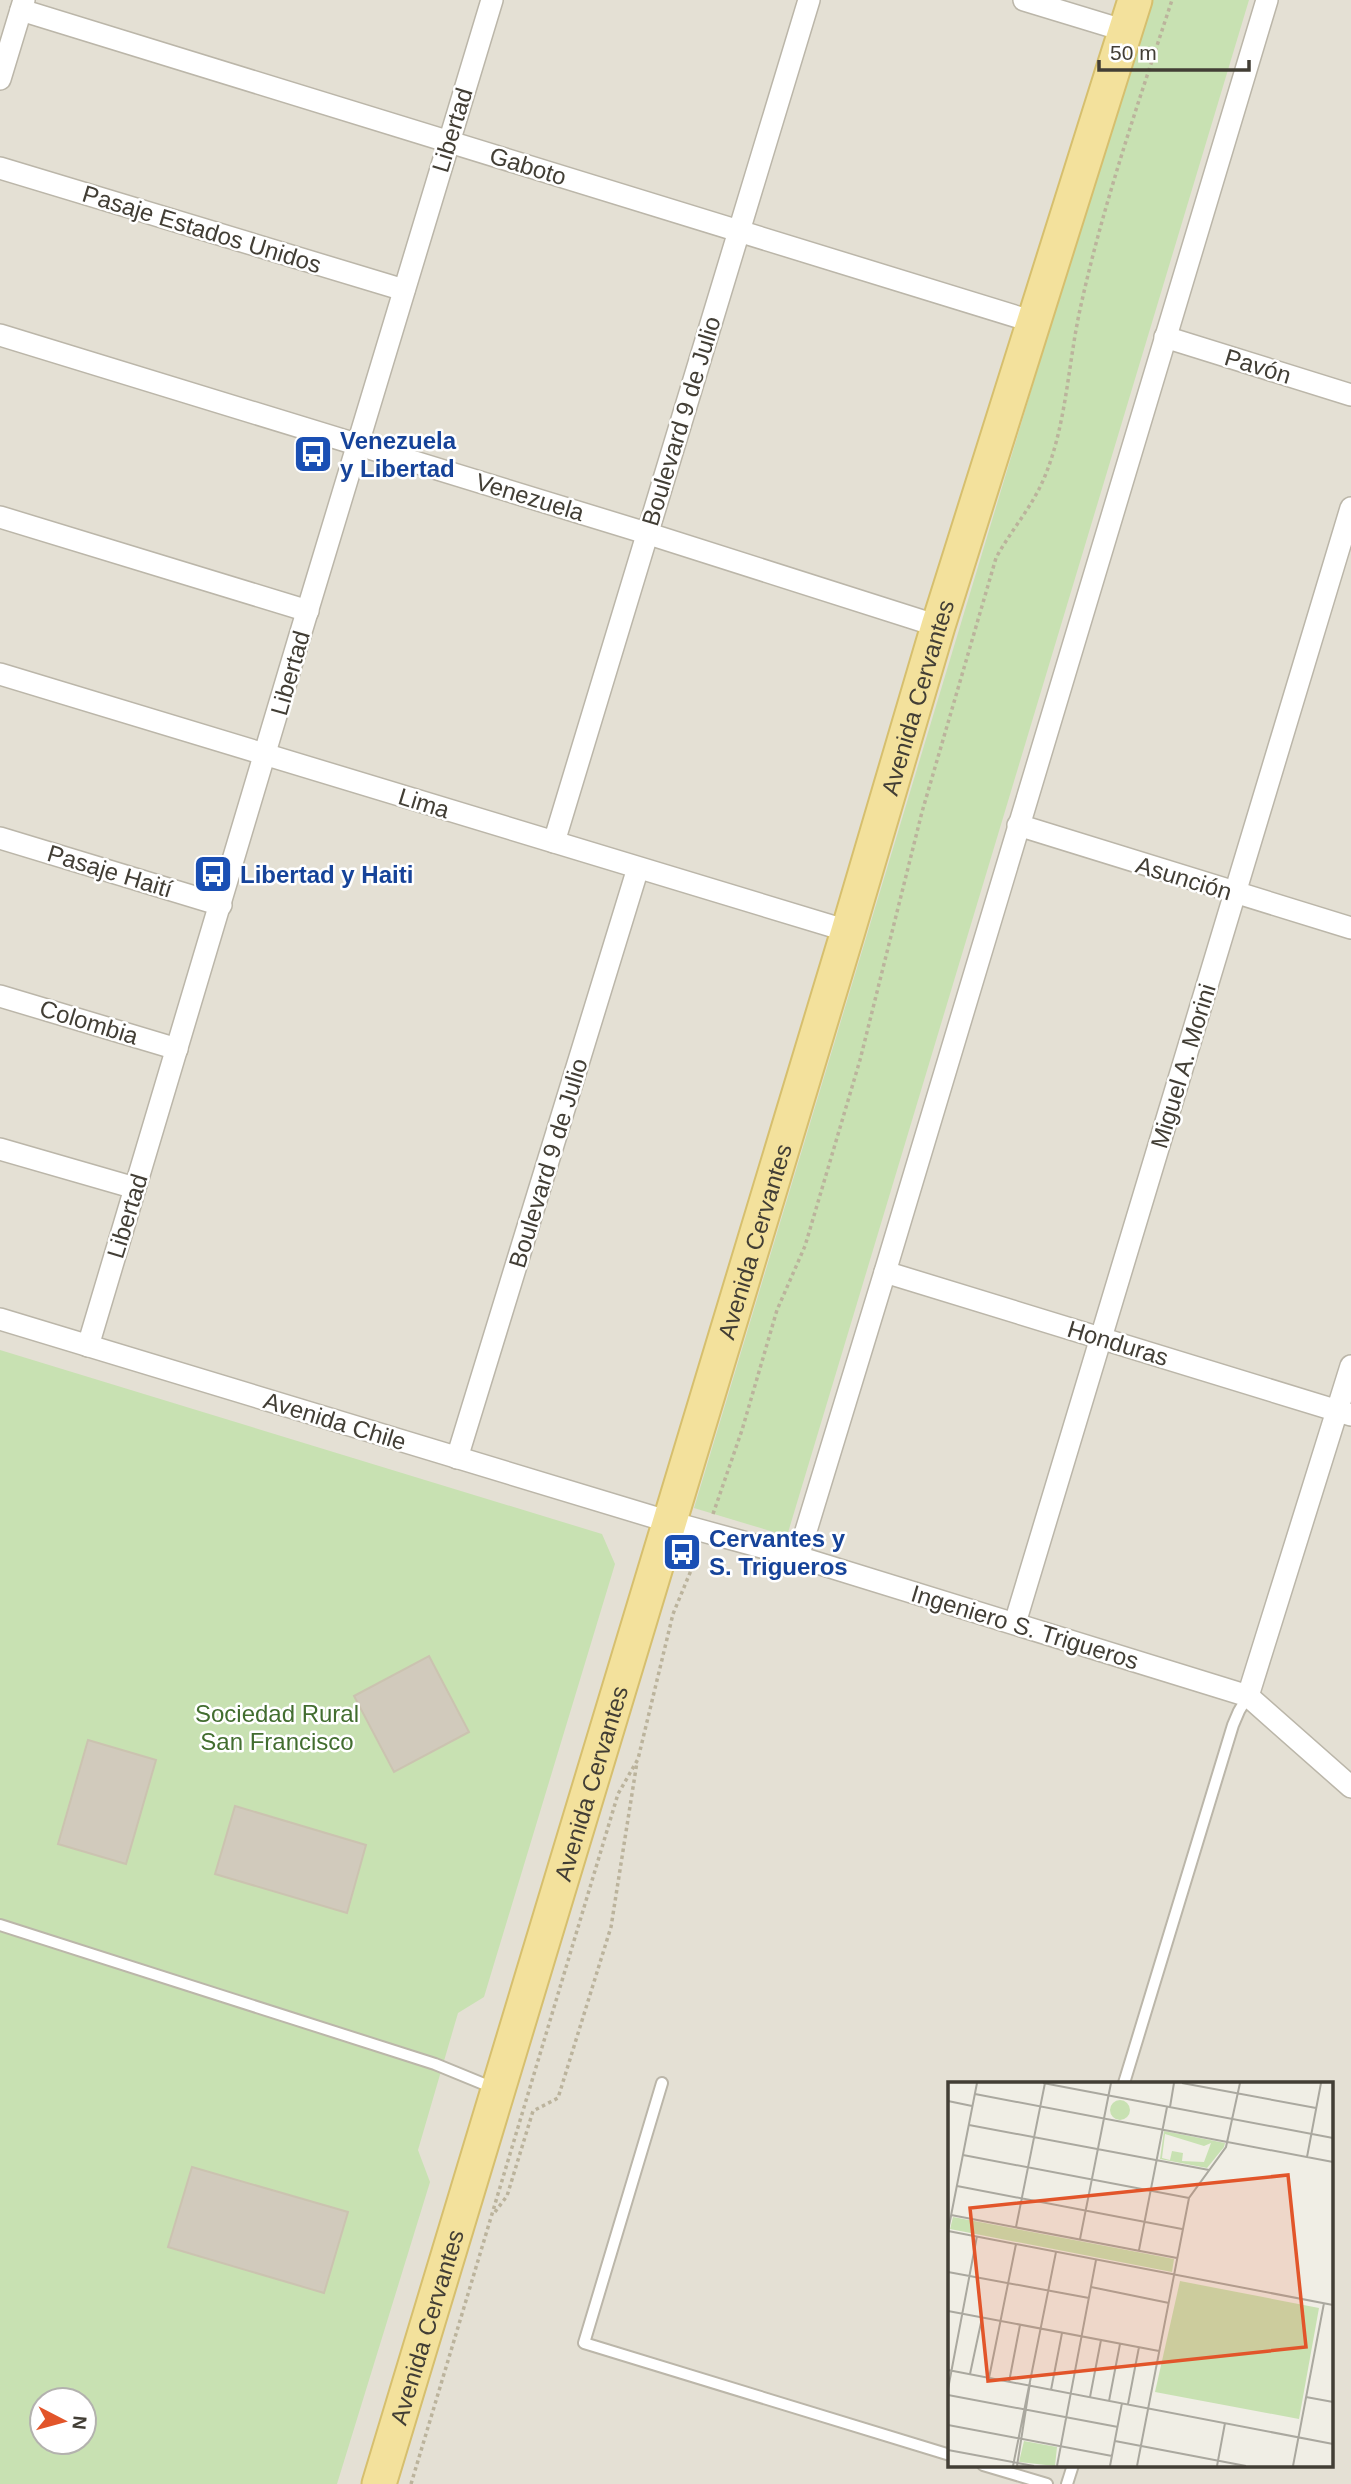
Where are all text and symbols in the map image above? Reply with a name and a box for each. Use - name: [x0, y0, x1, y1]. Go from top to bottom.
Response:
- scale bar: [1099, 28, 1250, 72]
- text: 50 m: [1110, 41, 1157, 64]
- street label: Libertad: [426, 85, 478, 175]
- street label: Gaboto: [486, 142, 570, 190]
- street label: Pasaje Estados Unidos: [79, 180, 325, 278]
- street label: Boulevard 9 de Julio: [636, 313, 726, 529]
- street label: Pavón: [1222, 343, 1294, 389]
- place label: Venezuela y Libertad: [340, 427, 457, 482]
- bus stop icon: Venezuela y Libertad: [292, 433, 334, 475]
- street label: Venezuela: [472, 468, 588, 526]
- street label: Avenida Cervantes: [875, 596, 959, 798]
- street label: Libertad: [265, 628, 315, 718]
- street label: Lima: [395, 782, 453, 824]
- street label: Pasaje Haití: [44, 839, 176, 903]
- street label: Asunción: [1133, 851, 1235, 905]
- bus stop icon: Libertad y Haiti: [192, 853, 234, 895]
- place label: Libertad y Haiti: [240, 861, 413, 888]
- street label: Miguel A. Morini: [1145, 980, 1221, 1152]
- street label: Colombia: [37, 994, 142, 1050]
- street label: Boulevard 9 de Julio: [503, 1055, 593, 1271]
- street label: Avenida Cervantes: [712, 1141, 796, 1342]
- street label: Libertad: [101, 1171, 153, 1261]
- street label: Honduras: [1064, 1315, 1172, 1371]
- street label: Avenida Chile: [260, 1387, 410, 1455]
- place label: Cervantes y S. Trigueros: [709, 1525, 848, 1580]
- bus stop icon: Cervantes y S. Trigueros: [661, 1531, 703, 1573]
- street label: Ingeniero S. Trigueros: [908, 1580, 1142, 1674]
- street label: Avenida Cervantes: [548, 1682, 633, 1884]
- park label: Sociedad Rural San Francisco: [195, 1700, 359, 1755]
- inset map: [948, 2082, 1334, 2466]
- street label: Avenida Cervantes: [384, 2226, 469, 2428]
- north arrow: [28, 2386, 98, 2456]
- text: N: [68, 2415, 91, 2431]

